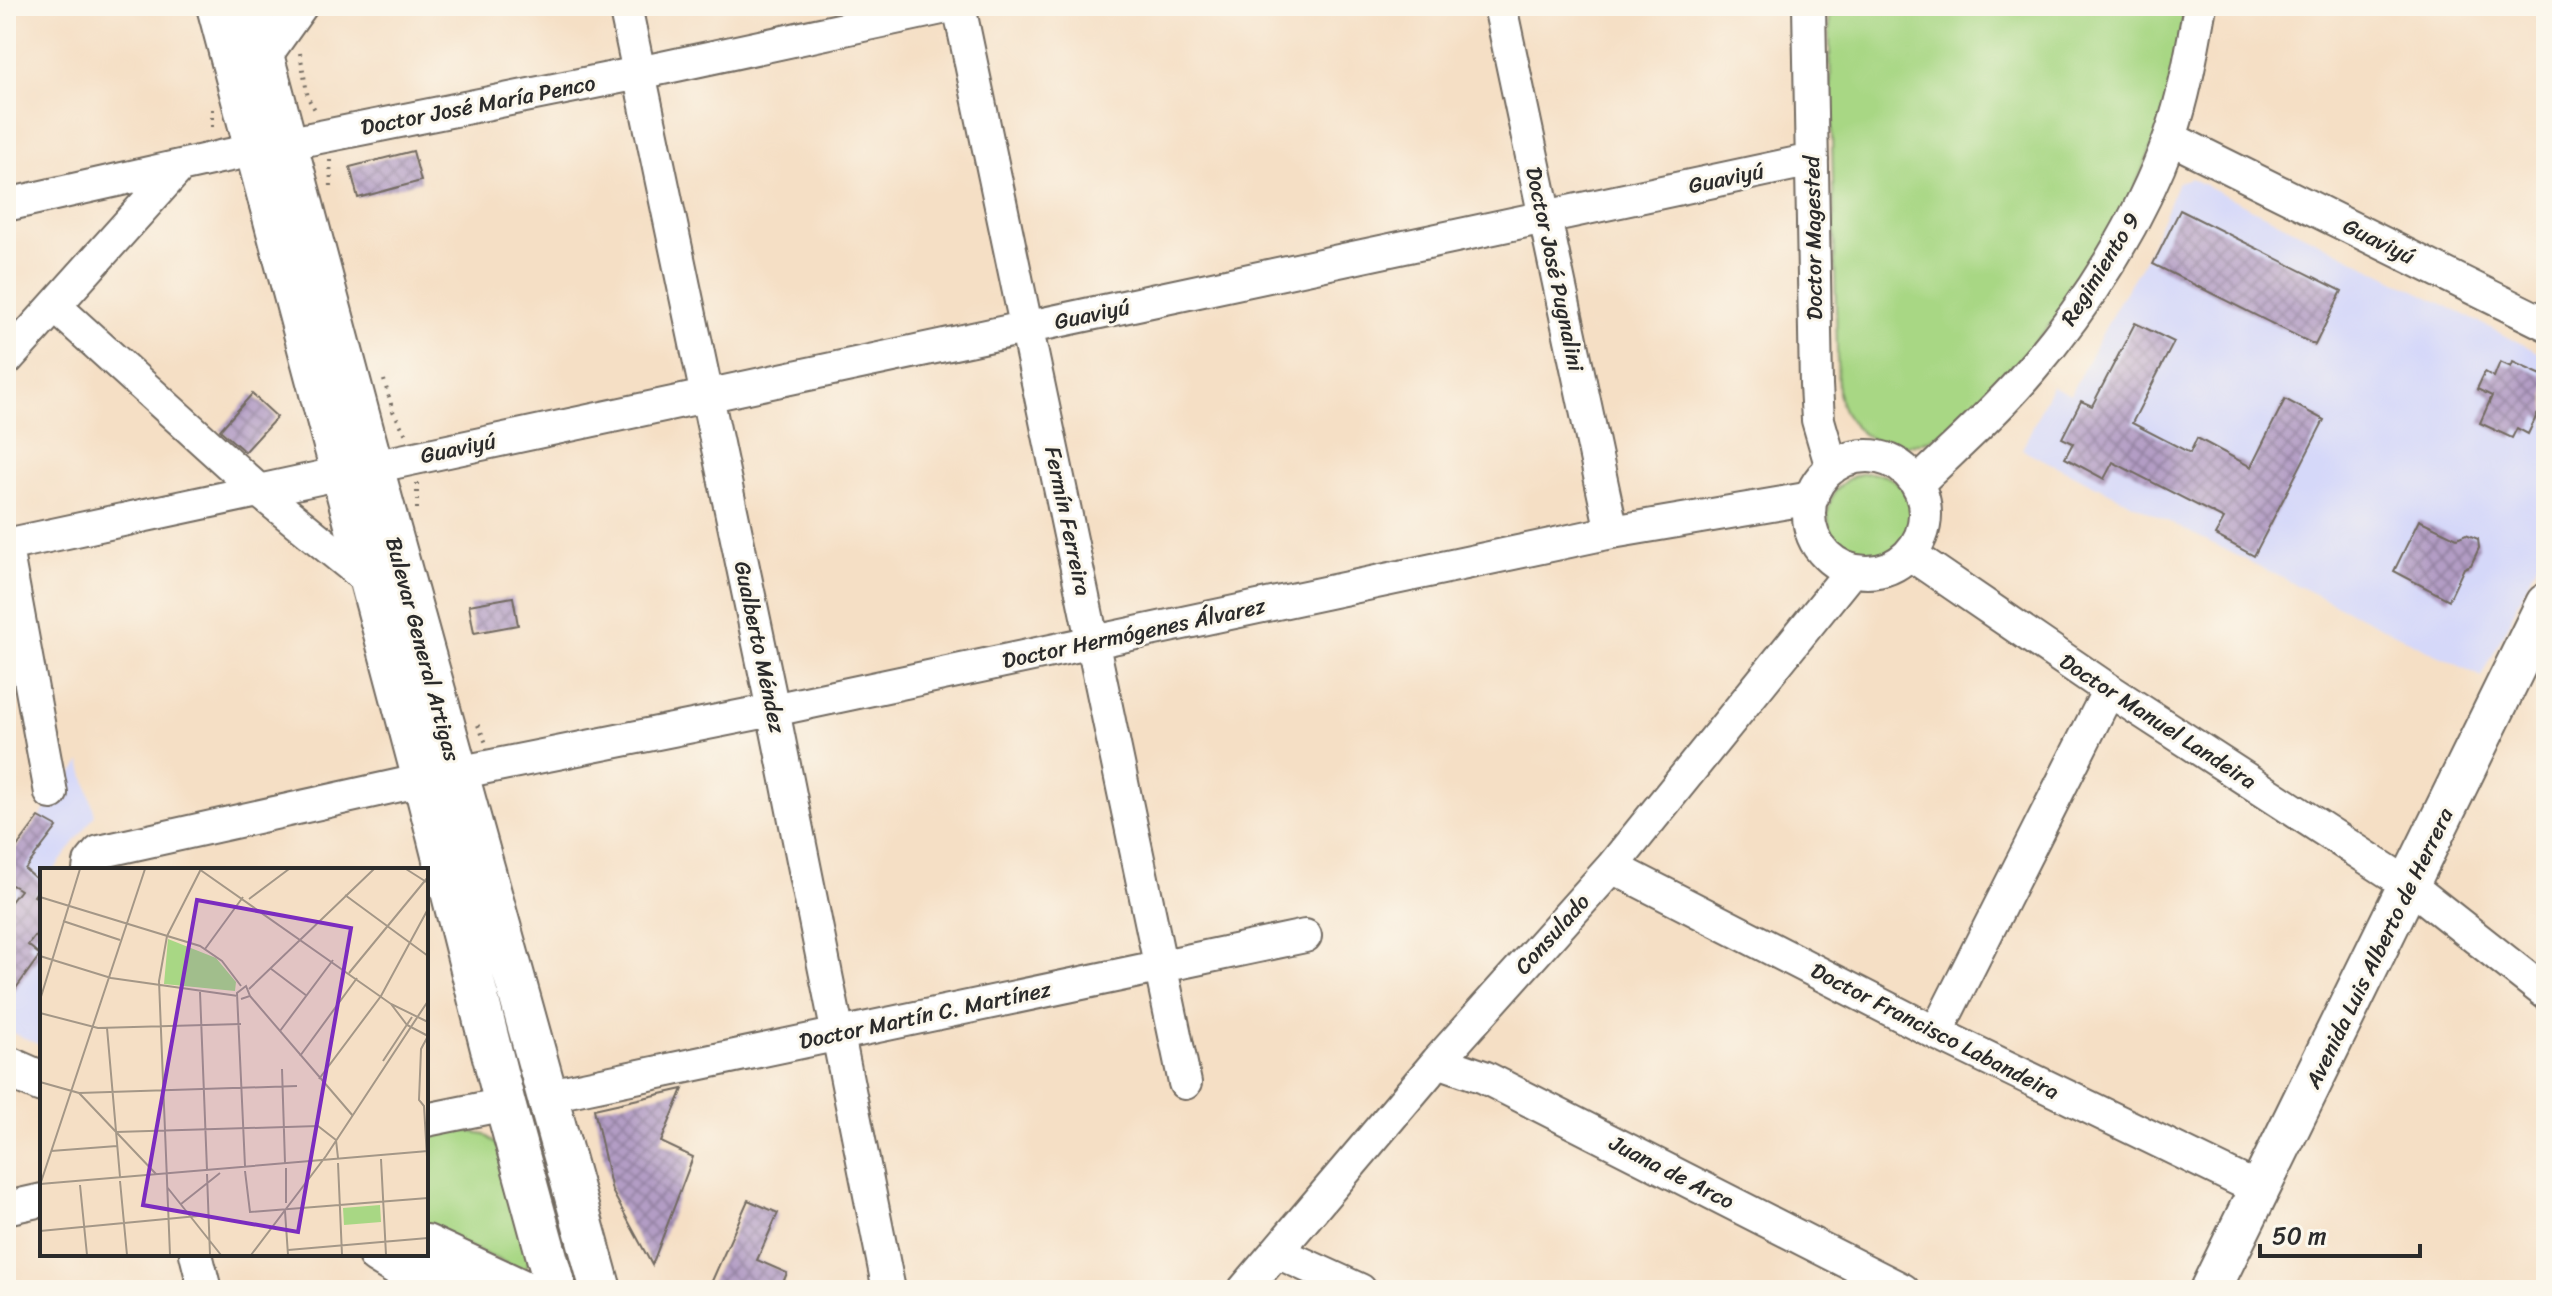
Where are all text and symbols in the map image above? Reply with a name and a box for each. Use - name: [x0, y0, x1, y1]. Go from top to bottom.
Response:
- street label: Doctor José María Penco: [357, 63, 599, 147]
- street label: Guaviyú: [1685, 151, 1767, 205]
- street label: Doctor Magested: [1792, 154, 1834, 320]
- street label: Doctor José Pugnalini: [1514, 163, 1596, 376]
- street label: Regimiento 9: [2050, 204, 2150, 334]
- street label: Guaviyú: [2336, 207, 2422, 275]
- street label: Guaviyú: [1051, 287, 1133, 341]
- street label: Guaviyú: [417, 421, 499, 475]
- street label: Fermín Ferreira: [1033, 443, 1103, 599]
- street label: Bulevar General Artigas: [374, 532, 472, 766]
- street label: Gualberto Méndez: [723, 557, 797, 737]
- street label: Doctor Hermógenes Álvarez: [999, 586, 1270, 680]
- street label: Doctor Manuel Landeira: [2051, 642, 2265, 800]
- street label: Avenida Luis Alberto de Herrera: [2293, 800, 2465, 1096]
- inset map: [40, 868, 428, 1256]
- street label: Consulado: [1504, 884, 1600, 984]
- street label: Doctor Francisco Labandeira: [1804, 951, 2066, 1111]
- street label: Doctor Martín C. Martínez: [795, 969, 1055, 1061]
- street label: Juana de Arco: [1602, 1123, 1741, 1220]
- scale bar: [2260, 1208, 2420, 1258]
- text: 50 m: [2272, 1215, 2327, 1257]

